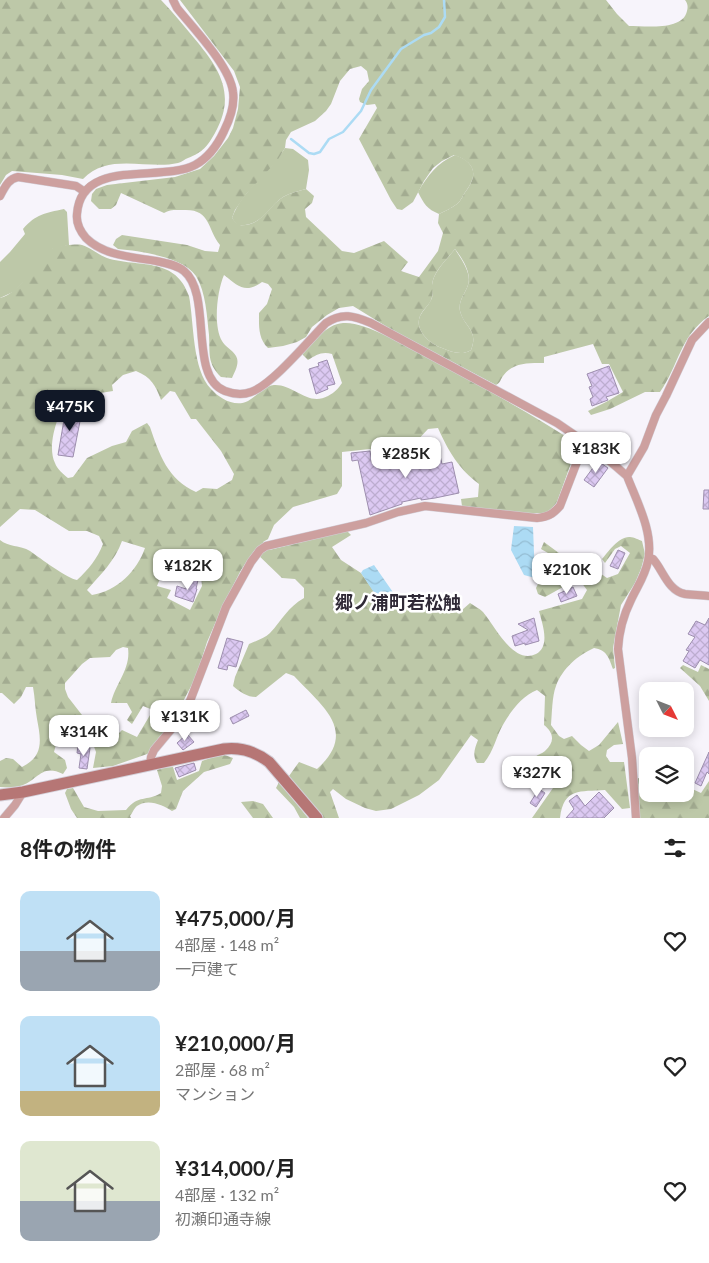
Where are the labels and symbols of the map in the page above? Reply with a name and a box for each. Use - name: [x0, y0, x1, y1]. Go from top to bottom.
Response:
- pin: ¥475K: [35, 390, 105, 432]
- pin: ¥183K: [561, 432, 631, 474]
- pin: ¥285K: [371, 436, 441, 479]
- pin: ¥182K: [153, 548, 223, 591]
- pin: ¥210K: [532, 552, 602, 595]
- district label: 郷ノ浦町若松触: [335, 591, 461, 613]
- north arrow: [639, 682, 694, 738]
- pin: ¥131K: [150, 700, 220, 742]
- pin: ¥314K: [49, 714, 119, 757]
- pin: ¥327K: [502, 756, 572, 798]

